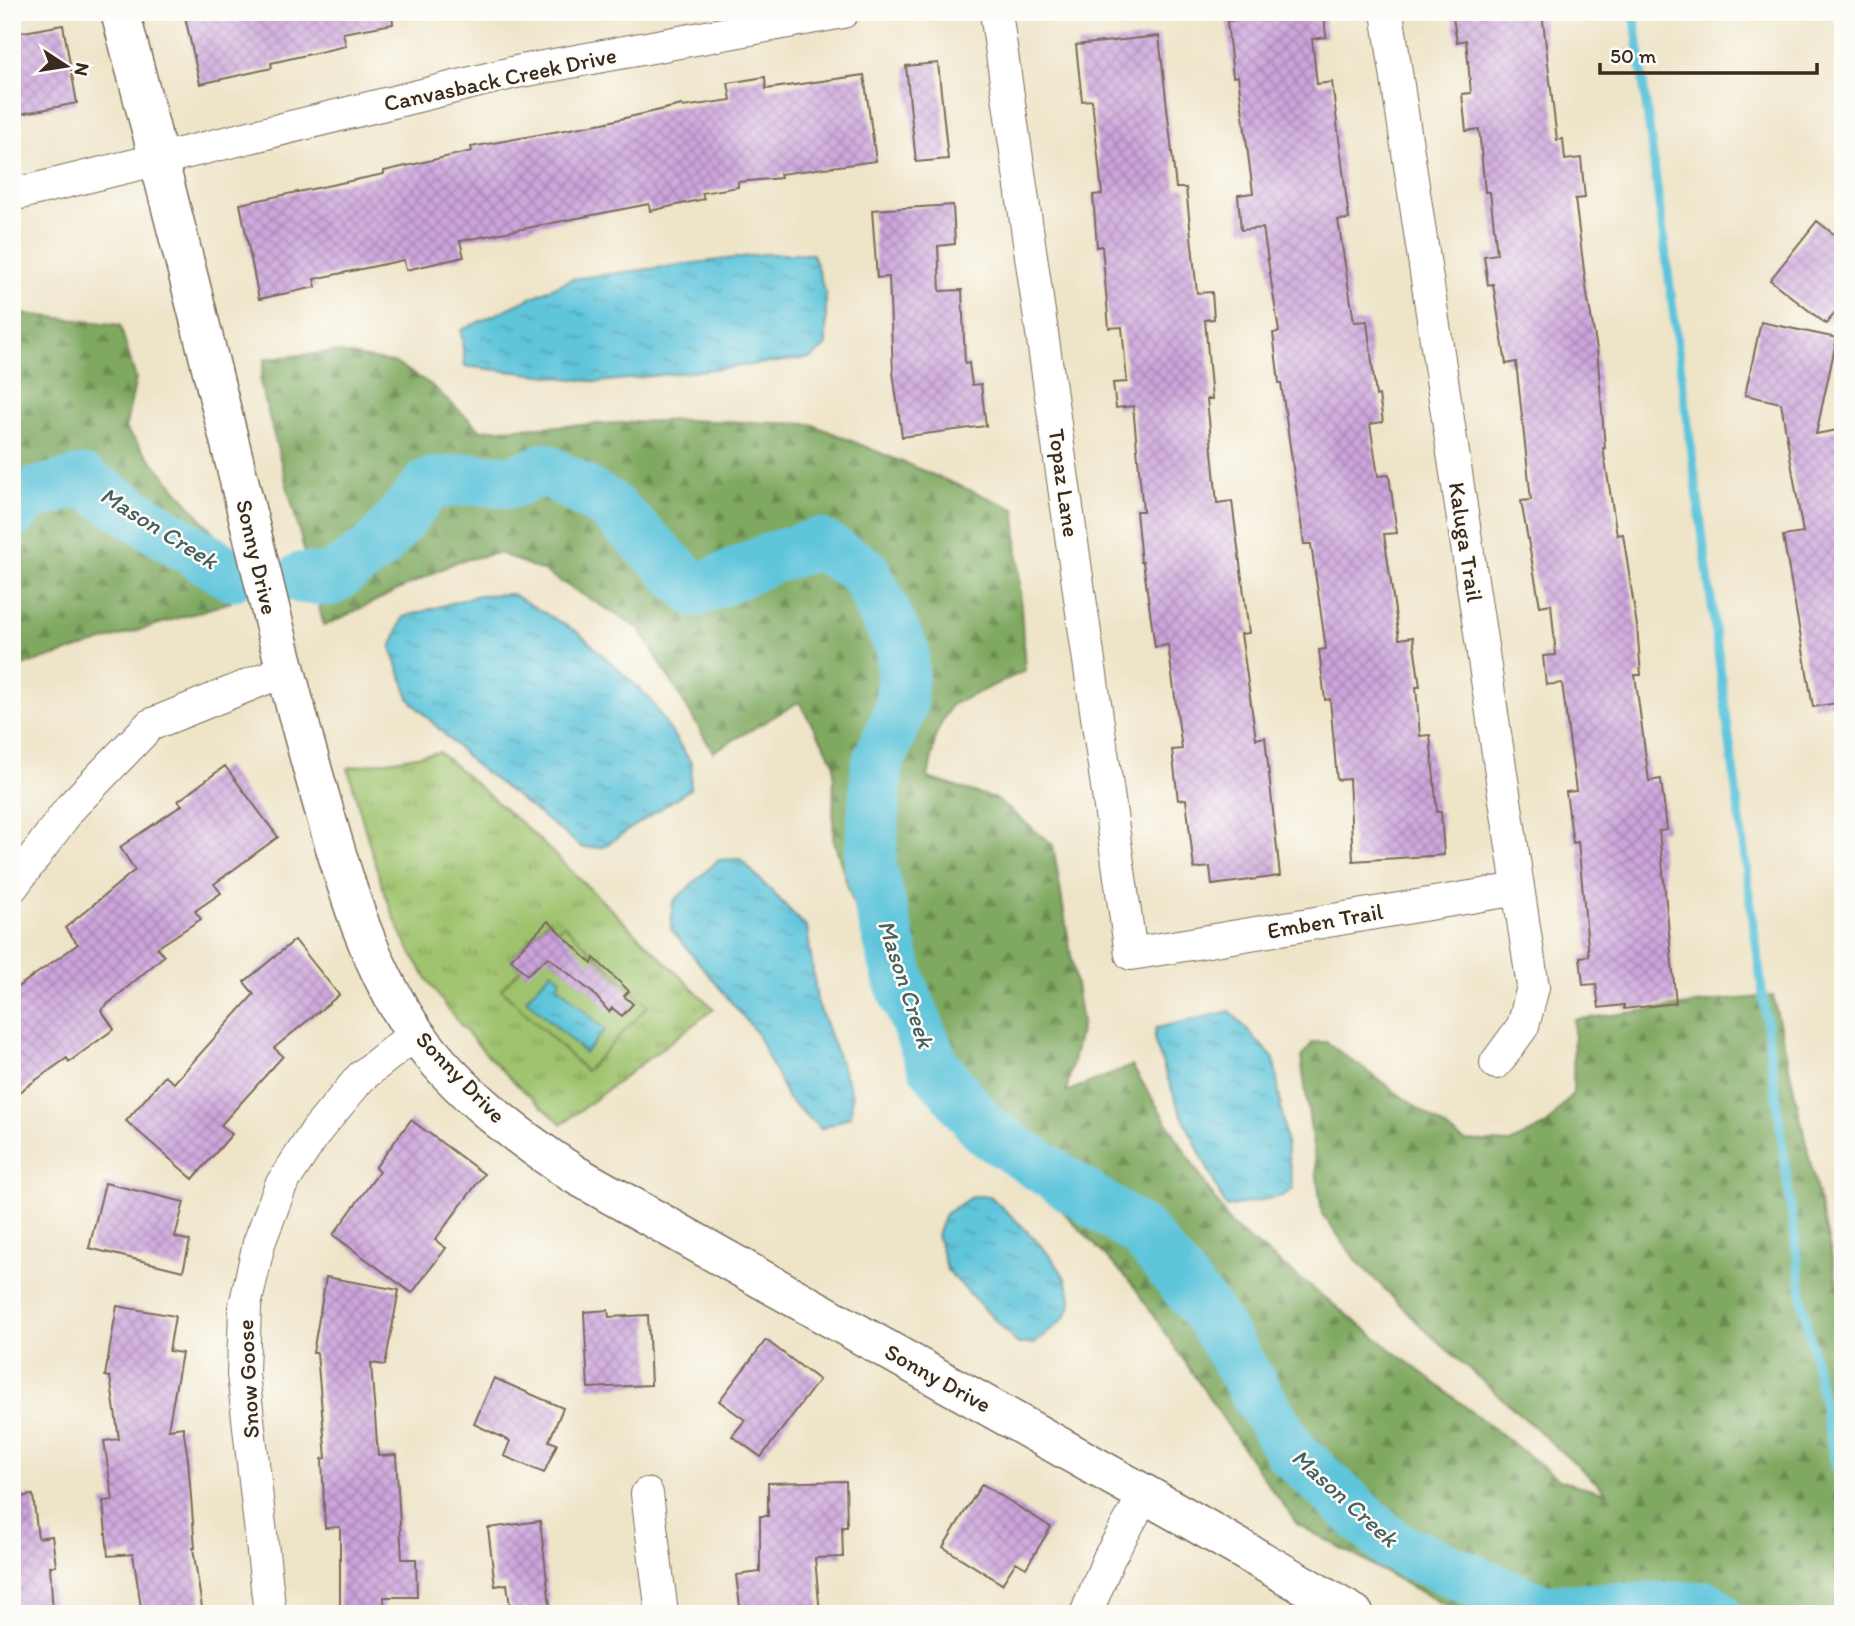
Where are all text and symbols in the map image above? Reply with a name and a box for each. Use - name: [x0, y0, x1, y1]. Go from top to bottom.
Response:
- north arrow: [32, 32, 102, 102]
- scale bar: [1600, 32, 1816, 76]
- street label: Canvasback Creek Drive: [381, 41, 619, 117]
- text: 50 m: [1610, 43, 1657, 68]
- text: N: [70, 61, 95, 78]
- street label: Topaz Lane: [1043, 427, 1085, 539]
- water label: Mason Creek: [95, 480, 225, 576]
- street label: Kaluga Trail: [1443, 480, 1489, 604]
- street label: Sonny Drive: [230, 497, 284, 617]
- street label: Emben Trail: [1265, 897, 1386, 945]
- water label: Mason Creek: [872, 916, 941, 1053]
- street label: Sonny Drive: [410, 1025, 512, 1129]
- street label: Snow Goose: [231, 1319, 265, 1439]
- street label: Sonny Drive: [880, 1337, 996, 1419]
- water label: Mason Creek: [1286, 1442, 1406, 1554]

